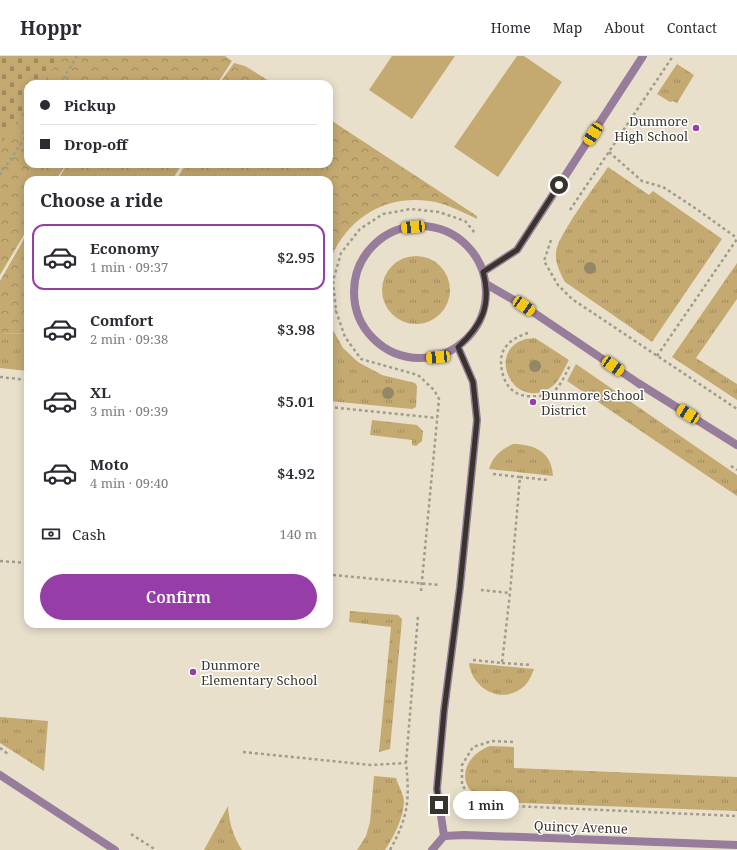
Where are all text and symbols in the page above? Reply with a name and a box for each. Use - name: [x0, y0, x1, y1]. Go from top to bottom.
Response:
- text: Hoppr: [20, 15, 82, 41]
- text: Home: [491, 18, 531, 37]
- text: Map: [553, 18, 582, 37]
- text: About: [604, 18, 645, 37]
- text: Contact: [667, 18, 717, 37]
- text: Pickup: [64, 95, 116, 115]
- place label: Dunmore High School: [614, 112, 688, 145]
- car: [581, 121, 605, 147]
- marker: Dunmore High School: [691, 123, 701, 133]
- text: Drop-off: [64, 134, 128, 154]
- route start: [550, 176, 568, 194]
- text: Choose a ride: [40, 188, 163, 212]
- car: [401, 220, 425, 234]
- text: Economy: [90, 238, 159, 258]
- icon: car: [42, 239, 78, 275]
- text: $2.95: [277, 247, 315, 267]
- text: 1 min · 09:37: [90, 258, 168, 276]
- car: [511, 294, 537, 318]
- text: Comfort: [90, 310, 153, 330]
- icon: car: [42, 311, 78, 347]
- text: $3.98: [277, 319, 315, 339]
- text: 2 min · 09:38: [90, 330, 168, 348]
- car: [426, 350, 450, 364]
- car: [600, 354, 626, 378]
- text: XL: [90, 382, 111, 402]
- icon: car: [42, 383, 78, 419]
- place label: Dunmore School District: [541, 386, 644, 419]
- text: $5.01: [277, 391, 315, 411]
- marker: Dunmore School District: [528, 397, 538, 407]
- text: 3 min · 09:39: [90, 402, 168, 420]
- car: [675, 403, 701, 425]
- text: Moto: [90, 454, 129, 474]
- icon: car: [42, 455, 78, 491]
- text: $4.92: [277, 463, 315, 483]
- text: 4 min · 09:40: [90, 474, 168, 492]
- icon: cash: [40, 523, 62, 545]
- text: Cash: [72, 524, 106, 544]
- text: 140 m: [280, 525, 317, 543]
- button: Confirm: [40, 574, 317, 620]
- place label: Dunmore Elementary School: [201, 656, 317, 689]
- marker: Dunmore Elementary School: [188, 667, 198, 677]
- callout: 1 min: [453, 791, 519, 819]
- route end: [430, 796, 448, 814]
- text: 1 min: [468, 796, 504, 814]
- street label: Quincy Avenue: [534, 816, 628, 838]

